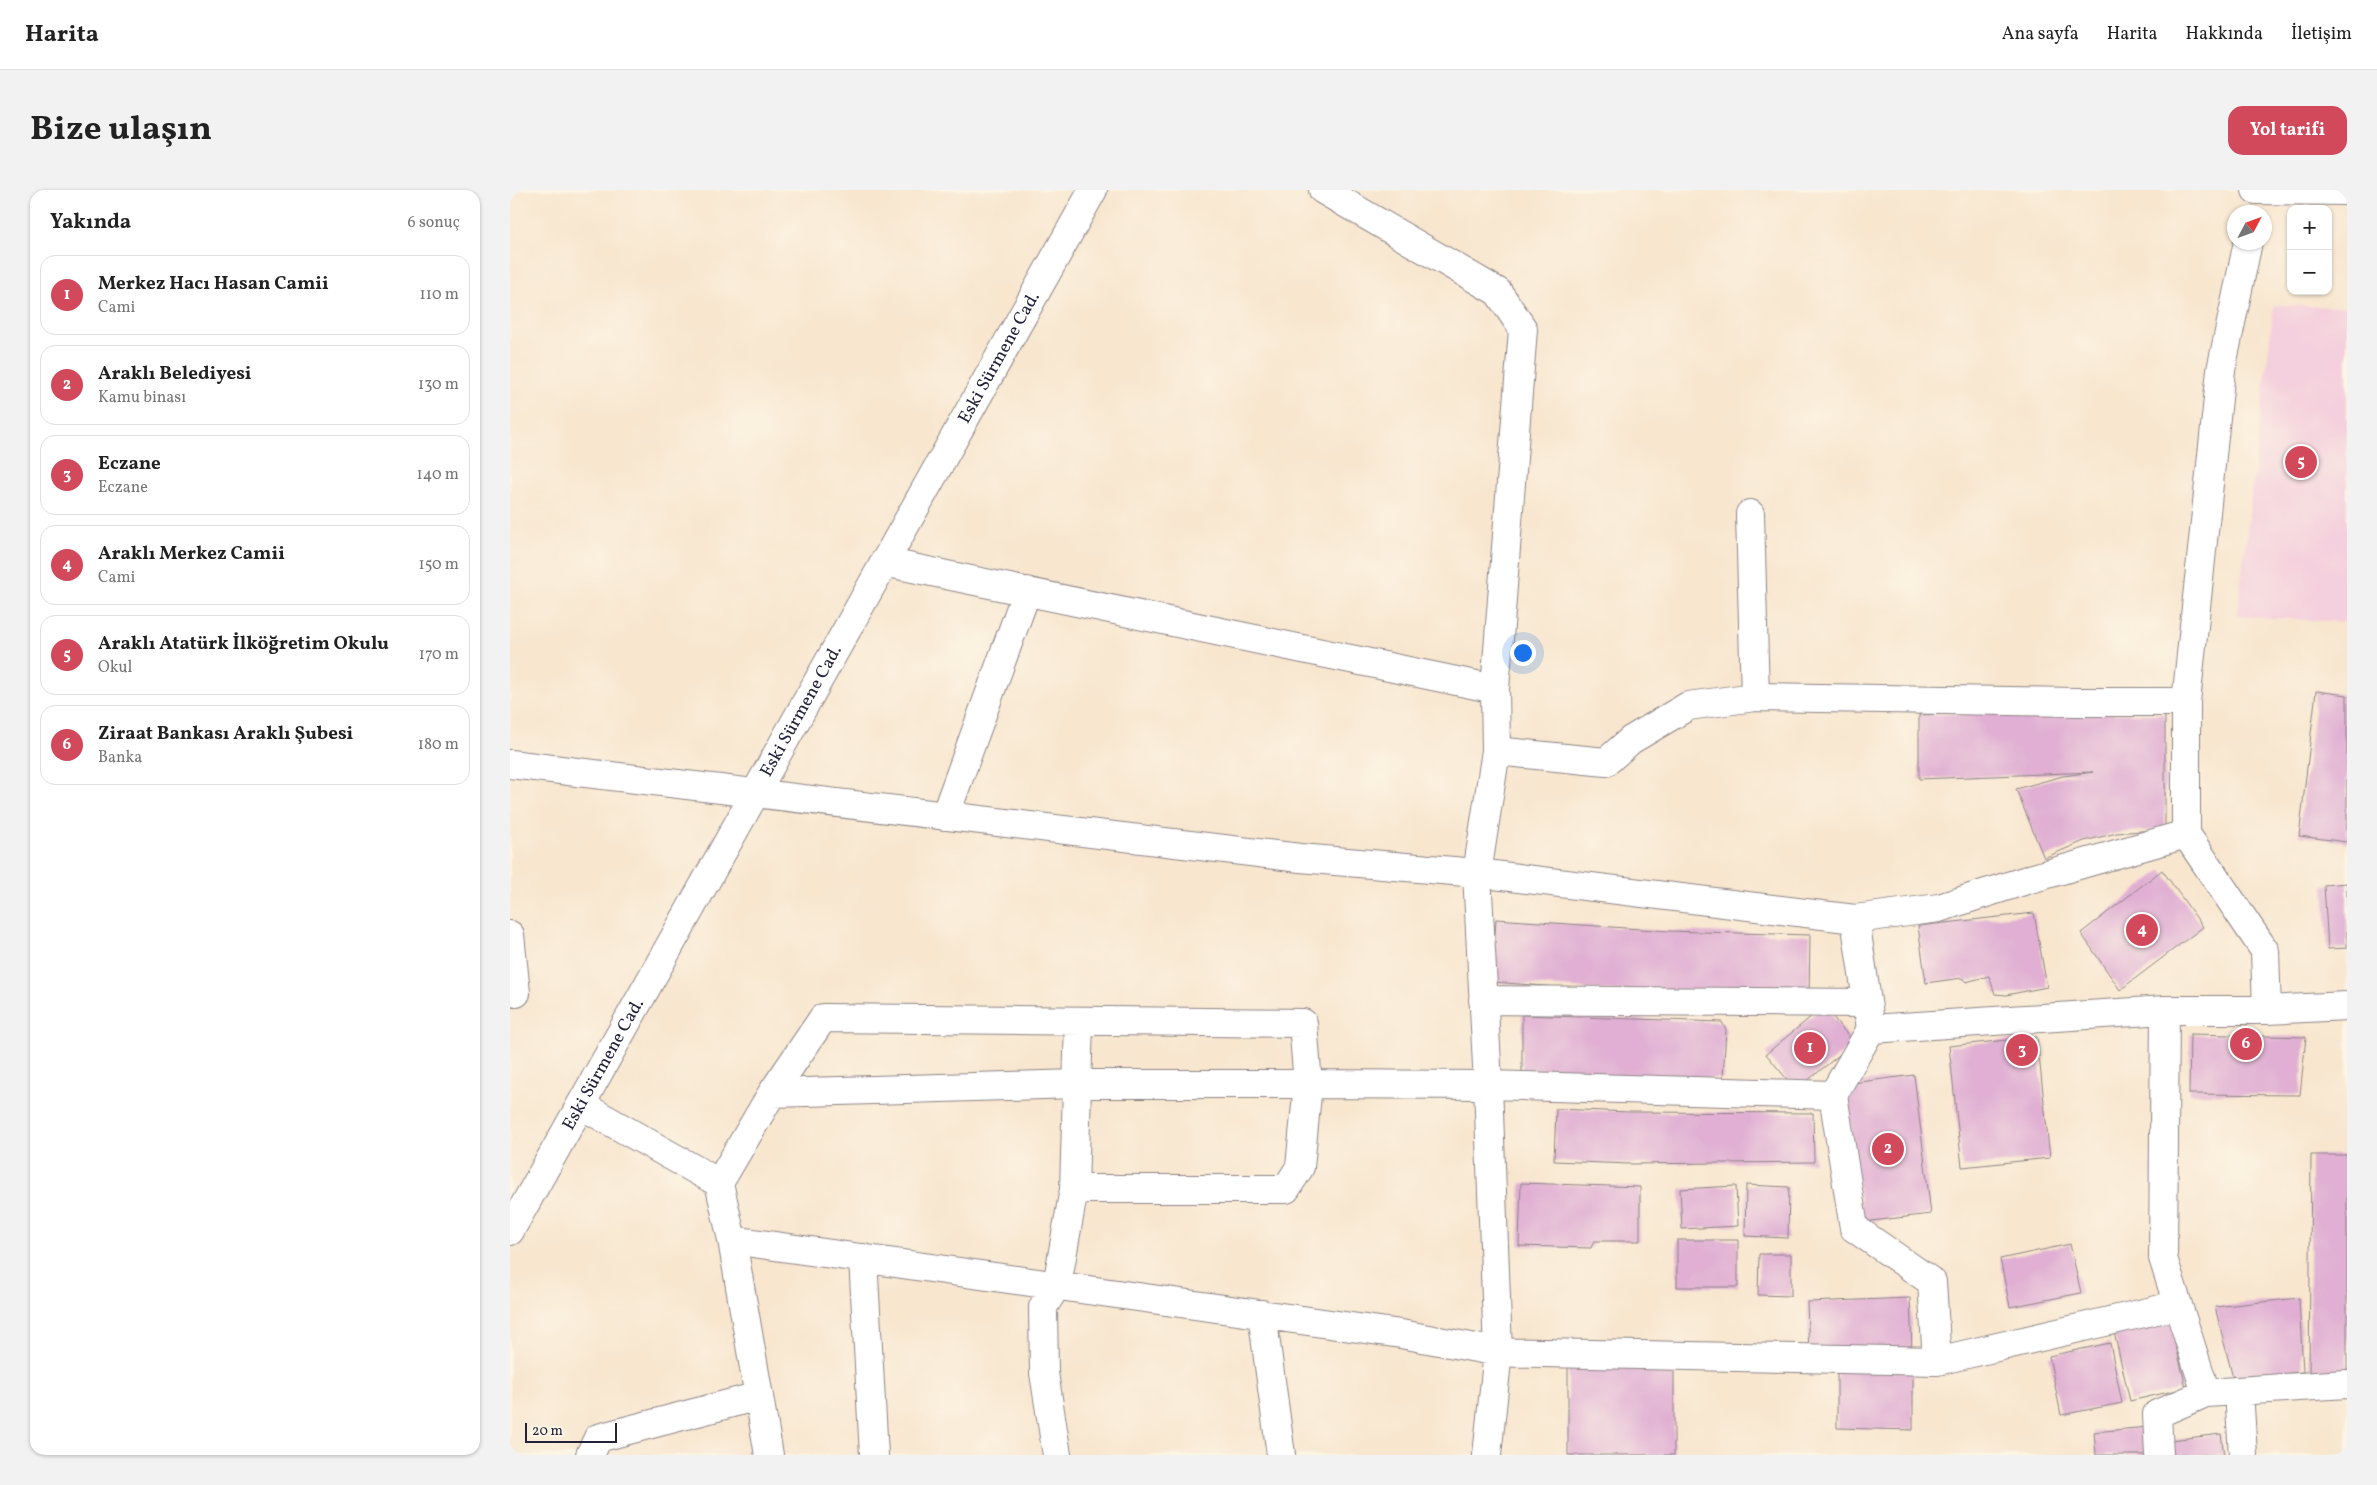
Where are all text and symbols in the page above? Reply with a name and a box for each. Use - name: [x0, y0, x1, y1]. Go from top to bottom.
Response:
- text: Harita: [25, 18, 99, 52]
- text: Ana sayfa: [2002, 22, 2079, 47]
- text: Harita: [2107, 22, 2158, 47]
- text: Hakkında: [2186, 22, 2263, 47]
- text: İletişim: [2291, 22, 2352, 47]
- text: Bize ulaşın: [30, 106, 212, 154]
- button: Yol tarifi: [2228, 106, 2347, 155]
- north arrow: [2227, 205, 2272, 250]
- map controls: [2287, 205, 2332, 295]
- button: +: [2287, 205, 2332, 250]
- text: Yakında: [50, 208, 131, 237]
- text: 6 sonuç: [408, 212, 460, 234]
- button: −: [2287, 250, 2332, 295]
- text: Merkez Hacı Hasan Camii: [98, 271, 329, 297]
- text: 1: [64, 284, 70, 306]
- text: 110 m: [420, 284, 459, 306]
- street label: Eski Sürmene Cad.: [952, 287, 1046, 428]
- text: Cami: [98, 297, 135, 319]
- text: Araklı Belediyesi: [98, 361, 252, 387]
- text: 2: [63, 374, 71, 396]
- text: 130 m: [418, 374, 459, 396]
- text: Kamu binası: [98, 387, 186, 409]
- pin: 5: [2285, 443, 2317, 481]
- text: Eczane: [98, 451, 161, 477]
- text: 3: [63, 464, 71, 486]
- text: 140 m: [417, 464, 459, 486]
- text: Eczane: [98, 477, 148, 499]
- text: Araklı Merkez Camii: [98, 541, 285, 567]
- text: 4: [62, 554, 72, 576]
- text: 150 m: [418, 554, 459, 576]
- text: Cami: [98, 567, 135, 589]
- text: Araklı Atatürk İlköğretim Okulu: [98, 631, 389, 657]
- your location: [1510, 640, 1536, 666]
- street label: Eski Sürmene Cad.: [754, 641, 848, 781]
- text: 5: [63, 644, 71, 666]
- text: 170 m: [419, 644, 459, 666]
- text: Okul: [98, 657, 132, 679]
- text: Ziraat Bankası Araklı Şubesi: [98, 721, 353, 747]
- text: 6: [63, 734, 71, 756]
- text: 180 m: [418, 734, 459, 756]
- text: Banka: [98, 747, 142, 769]
- pin: 4: [2126, 911, 2158, 949]
- street label: Eski Sürmene Cad.: [556, 994, 650, 1135]
- pin: 6: [2230, 1025, 2262, 1063]
- pin: 1: [1794, 1029, 1826, 1067]
- pin: 3: [2006, 1031, 2038, 1069]
- pin: 2: [1872, 1130, 1904, 1168]
- scale bar: [525, 1420, 618, 1443]
- text: 20 m: [532, 1422, 563, 1441]

